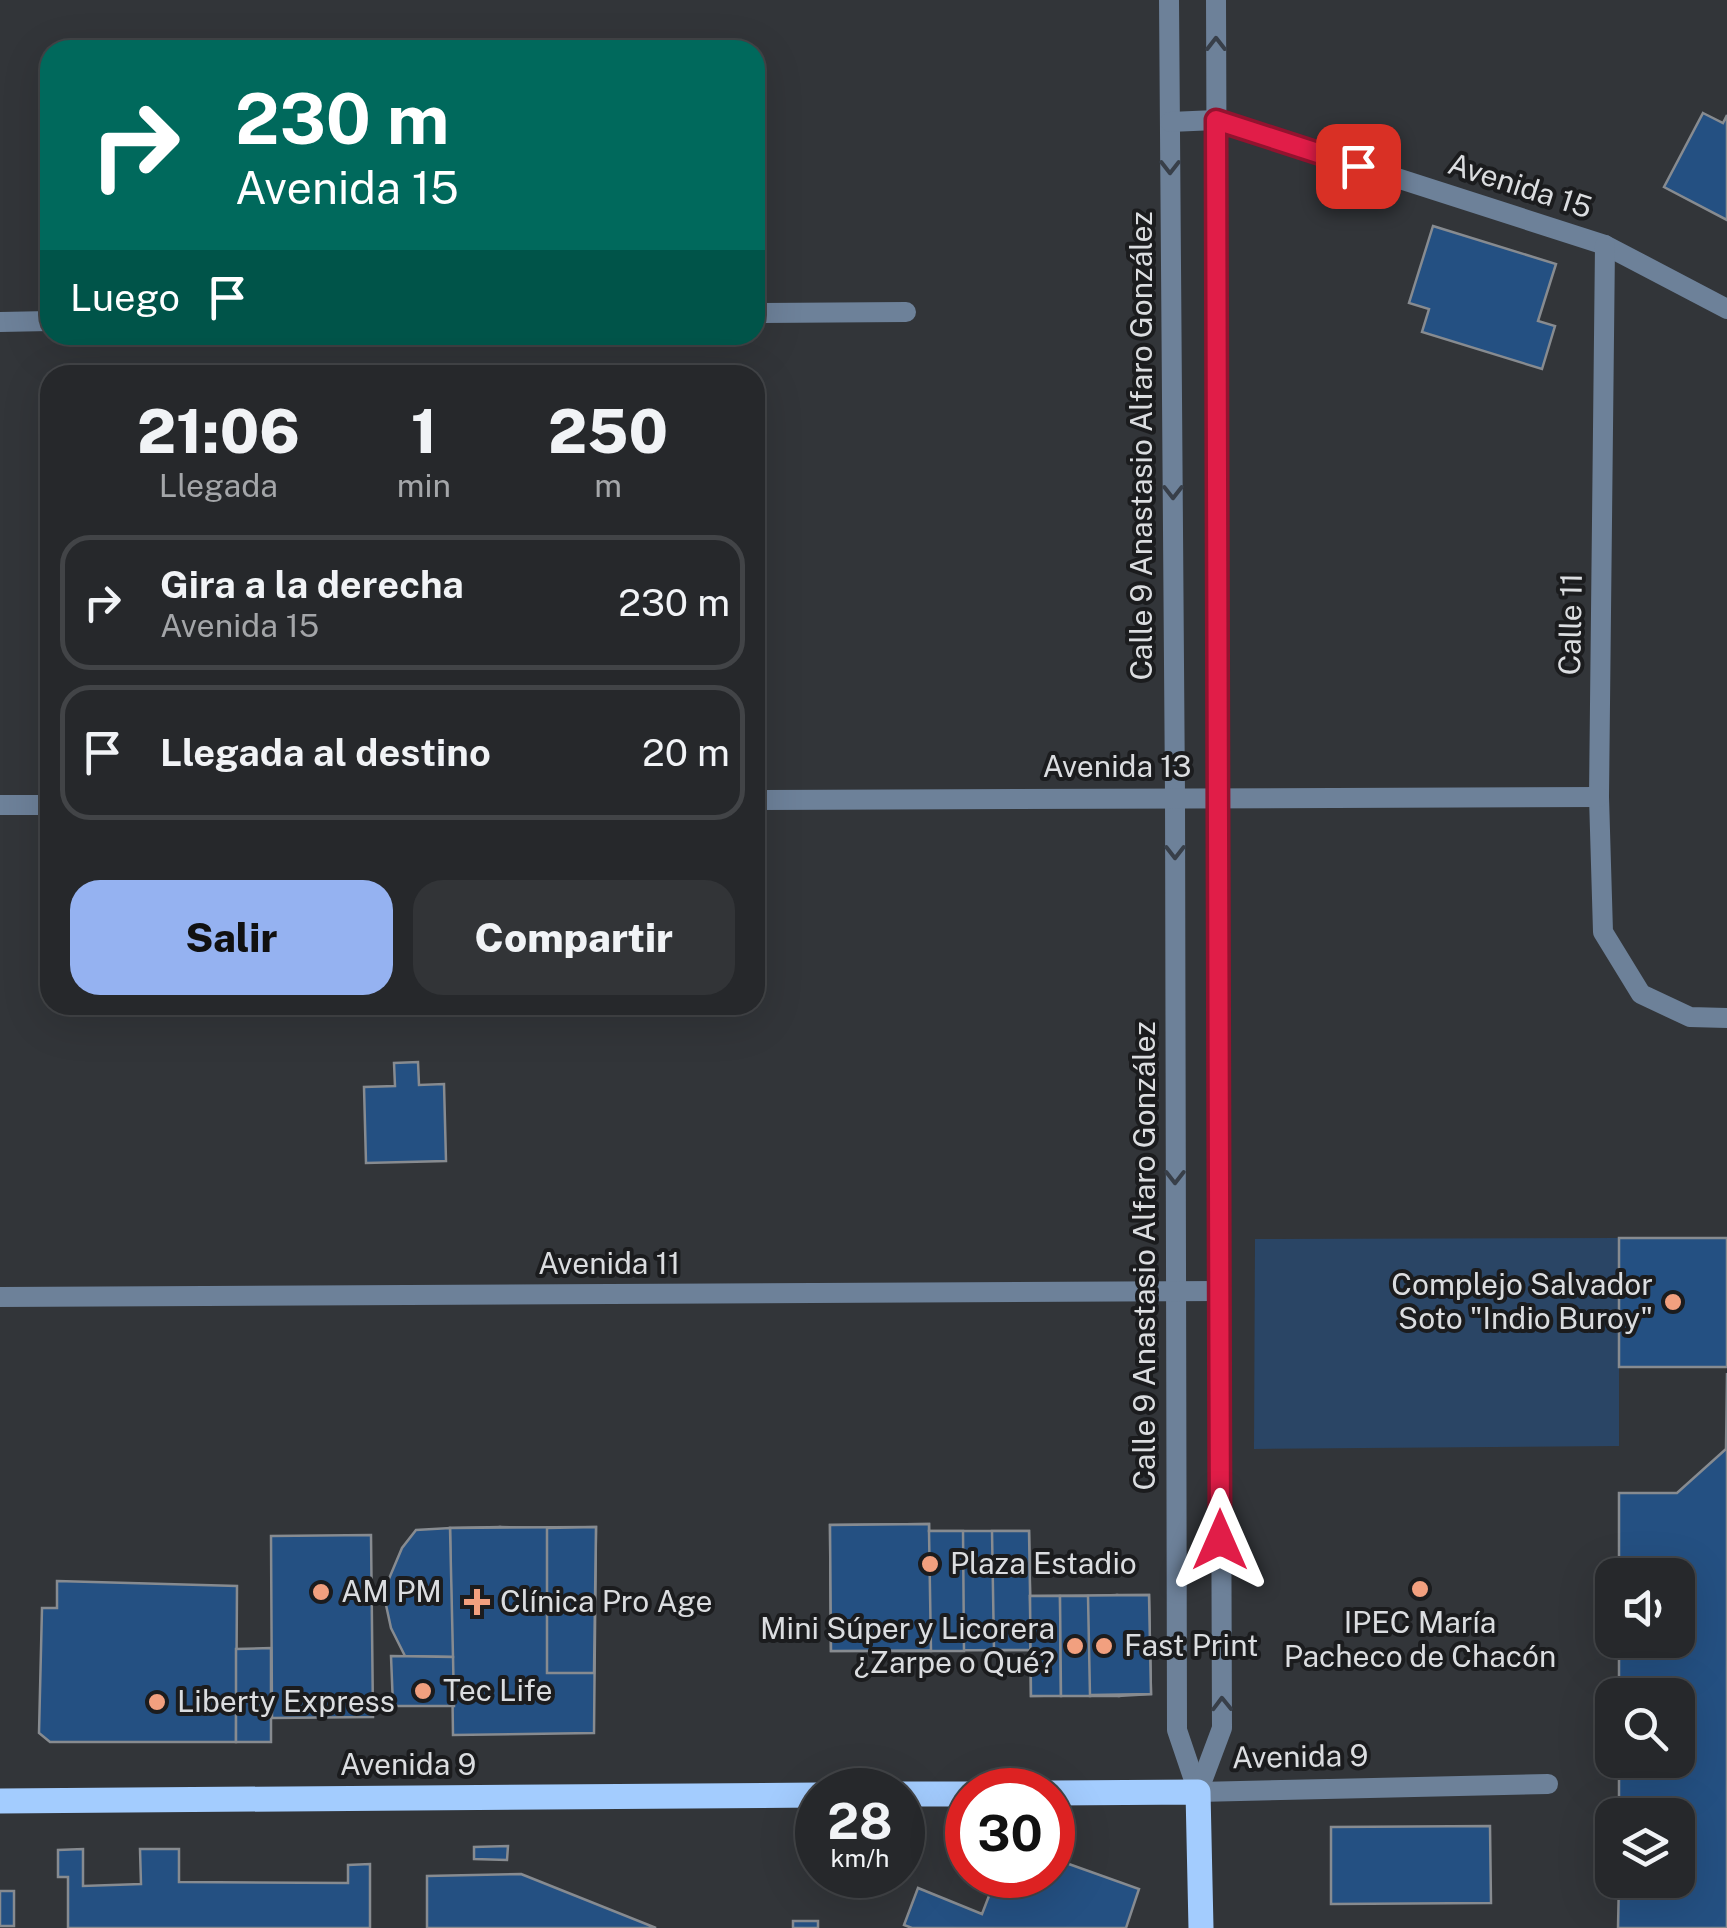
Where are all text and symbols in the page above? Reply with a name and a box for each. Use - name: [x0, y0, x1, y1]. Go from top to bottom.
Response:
- one-way arrow: [1205, 35, 1227, 50]
- text: 230 m: [235, 77, 449, 160]
- icon: right: [70, 80, 200, 210]
- pin: [1316, 124, 1401, 209]
- icon: arrive: [1331, 139, 1386, 194]
- street label: Avenida 15: [1444, 145, 1597, 225]
- one-way arrow: [1159, 160, 1181, 176]
- text: Avenida 15: [235, 161, 459, 214]
- street label: Calle 9 Anastasio Alfaro González: [1123, 211, 1159, 681]
- icon: arrive: [200, 270, 255, 325]
- text: Luego: [70, 275, 180, 320]
- text: 21:06: [137, 396, 300, 467]
- text: 1: [411, 396, 437, 467]
- text: 250: [548, 396, 668, 467]
- text: Llegada: [159, 467, 278, 504]
- text: min: [397, 467, 451, 504]
- text: m: [594, 467, 622, 504]
- one-way arrow: [1162, 486, 1184, 501]
- text: Gira a la derecha: [160, 562, 464, 607]
- street label: Calle 11: [1551, 572, 1589, 676]
- icon: right: [75, 575, 130, 630]
- text: 230 m: [618, 580, 730, 625]
- text: Avenida 15: [160, 607, 319, 644]
- icon: arrive: [75, 725, 130, 780]
- text: Llegada al destino: [160, 730, 491, 775]
- text: 20 m: [642, 730, 730, 775]
- street label: Avenida 13: [1043, 748, 1191, 784]
- one-way arrow: [1164, 846, 1186, 861]
- button: Salir: [70, 880, 393, 995]
- button: Compartir: [413, 880, 735, 995]
- street label: Calle 9 Anastasio Alfaro González: [1126, 1021, 1162, 1491]
- one-way arrow: [1164, 1170, 1186, 1186]
- street label: Avenida 11: [538, 1245, 680, 1281]
- place label: Complejo Salvador Soto "Indio Buroy": [1391, 1266, 1653, 1336]
- marker: Complejo Salvador Soto "Indio Buroy": [1662, 1291, 1684, 1313]
- position arrow: [1168, 1488, 1272, 1592]
- place label: Plaza Estadio: [950, 1545, 1137, 1581]
- marker: Plaza Estadio: [919, 1553, 941, 1575]
- map controls: [1595, 1558, 1695, 1898]
- button: sound: [1595, 1558, 1695, 1658]
- place label: AM PM: [341, 1573, 442, 1609]
- marker: IPEC María Pacheco de Chacón: [1409, 1578, 1431, 1600]
- marker: AM PM: [310, 1581, 332, 1603]
- place label: Clínica Pro Age: [500, 1583, 712, 1619]
- marker: Clínica Pro Age: [464, 1589, 490, 1615]
- place label: IPEC María Pacheco de Chacón: [1284, 1604, 1556, 1674]
- place label: Mini Súper y Licorera ¿Zarpe o Qué?: [760, 1610, 1055, 1680]
- place label: Fast Print: [1124, 1627, 1259, 1663]
- marker: Mini Súper y Licorera ¿Zarpe o Qué?: [1064, 1635, 1086, 1657]
- marker: Fast Print: [1093, 1635, 1115, 1657]
- place label: Tec Life: [443, 1672, 553, 1708]
- button: search: [1595, 1678, 1695, 1778]
- marker: Tec Life: [412, 1680, 434, 1702]
- place label: Liberty Express: [177, 1683, 395, 1719]
- marker: Liberty Express: [146, 1691, 168, 1713]
- one-way arrow: [1211, 1695, 1232, 1711]
- street label: Avenida 9: [1231, 1737, 1369, 1775]
- street label: Avenida 9: [340, 1746, 476, 1782]
- speed limit sign: 30: [945, 1768, 1075, 1898]
- text: 28: [827, 1791, 893, 1850]
- button: layers: [1595, 1798, 1695, 1898]
- text: km/h: [831, 1843, 889, 1873]

